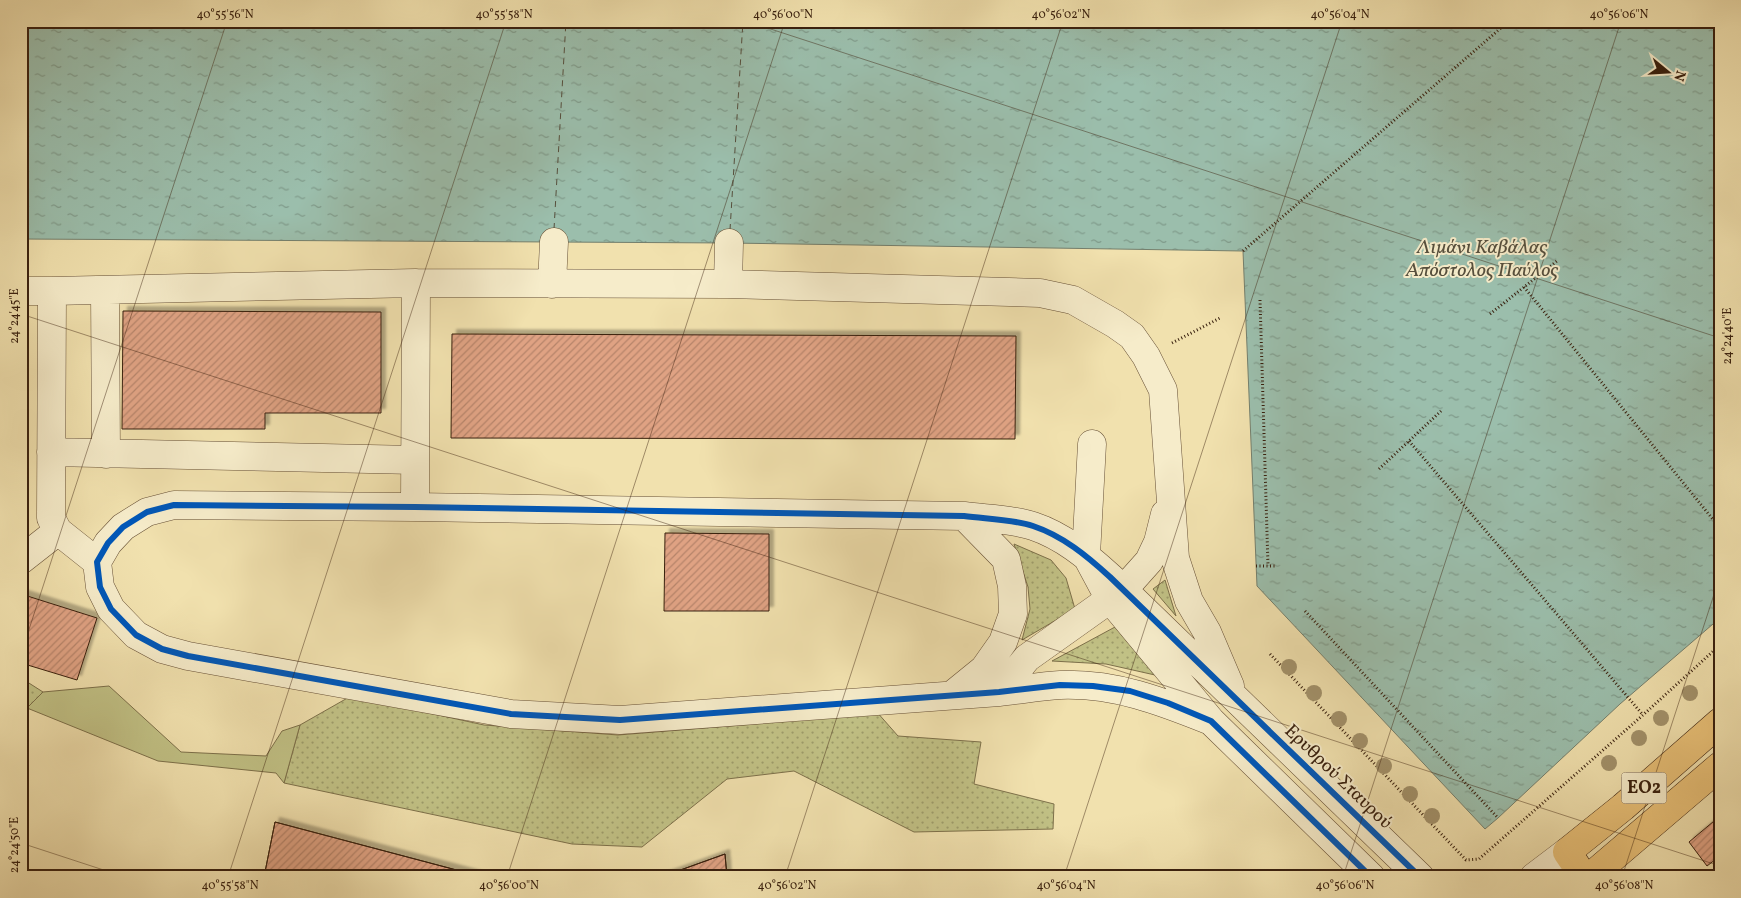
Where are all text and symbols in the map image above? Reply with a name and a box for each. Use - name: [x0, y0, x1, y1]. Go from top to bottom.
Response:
- text: 40°55'56"N: [196, 7, 254, 23]
- text: 40°55'58"N: [475, 7, 533, 23]
- text: 40°56'00"N: [753, 7, 813, 23]
- text: 40°56'02"N: [1032, 7, 1090, 23]
- text: 40°56'04"N: [1310, 7, 1370, 23]
- text: 40°56'06"N: [1590, 7, 1649, 23]
- north arrow: [1644, 48, 1694, 98]
- text: N: [1668, 68, 1690, 83]
- water label: Λιμάνι Καβάλας Απόστολος Παύλος: [1405, 234, 1558, 285]
- text: 24°24'45"E: [7, 288, 23, 344]
- text: 24°24'40"E: [1720, 308, 1736, 364]
- street label: Ερυθρού Σταυρού: [1278, 719, 1398, 835]
- road number: ΕΟ2: [1622, 772, 1666, 804]
- text: 24°24'50"E: [7, 817, 23, 873]
- text: 40°55'58"N: [201, 878, 259, 894]
- text: 40°56'00"N: [479, 878, 539, 894]
- text: 40°56'02"N: [758, 878, 816, 894]
- text: 40°56'04"N: [1036, 878, 1096, 894]
- text: 40°56'06"N: [1316, 878, 1375, 894]
- text: 40°56'08"N: [1595, 878, 1653, 894]

